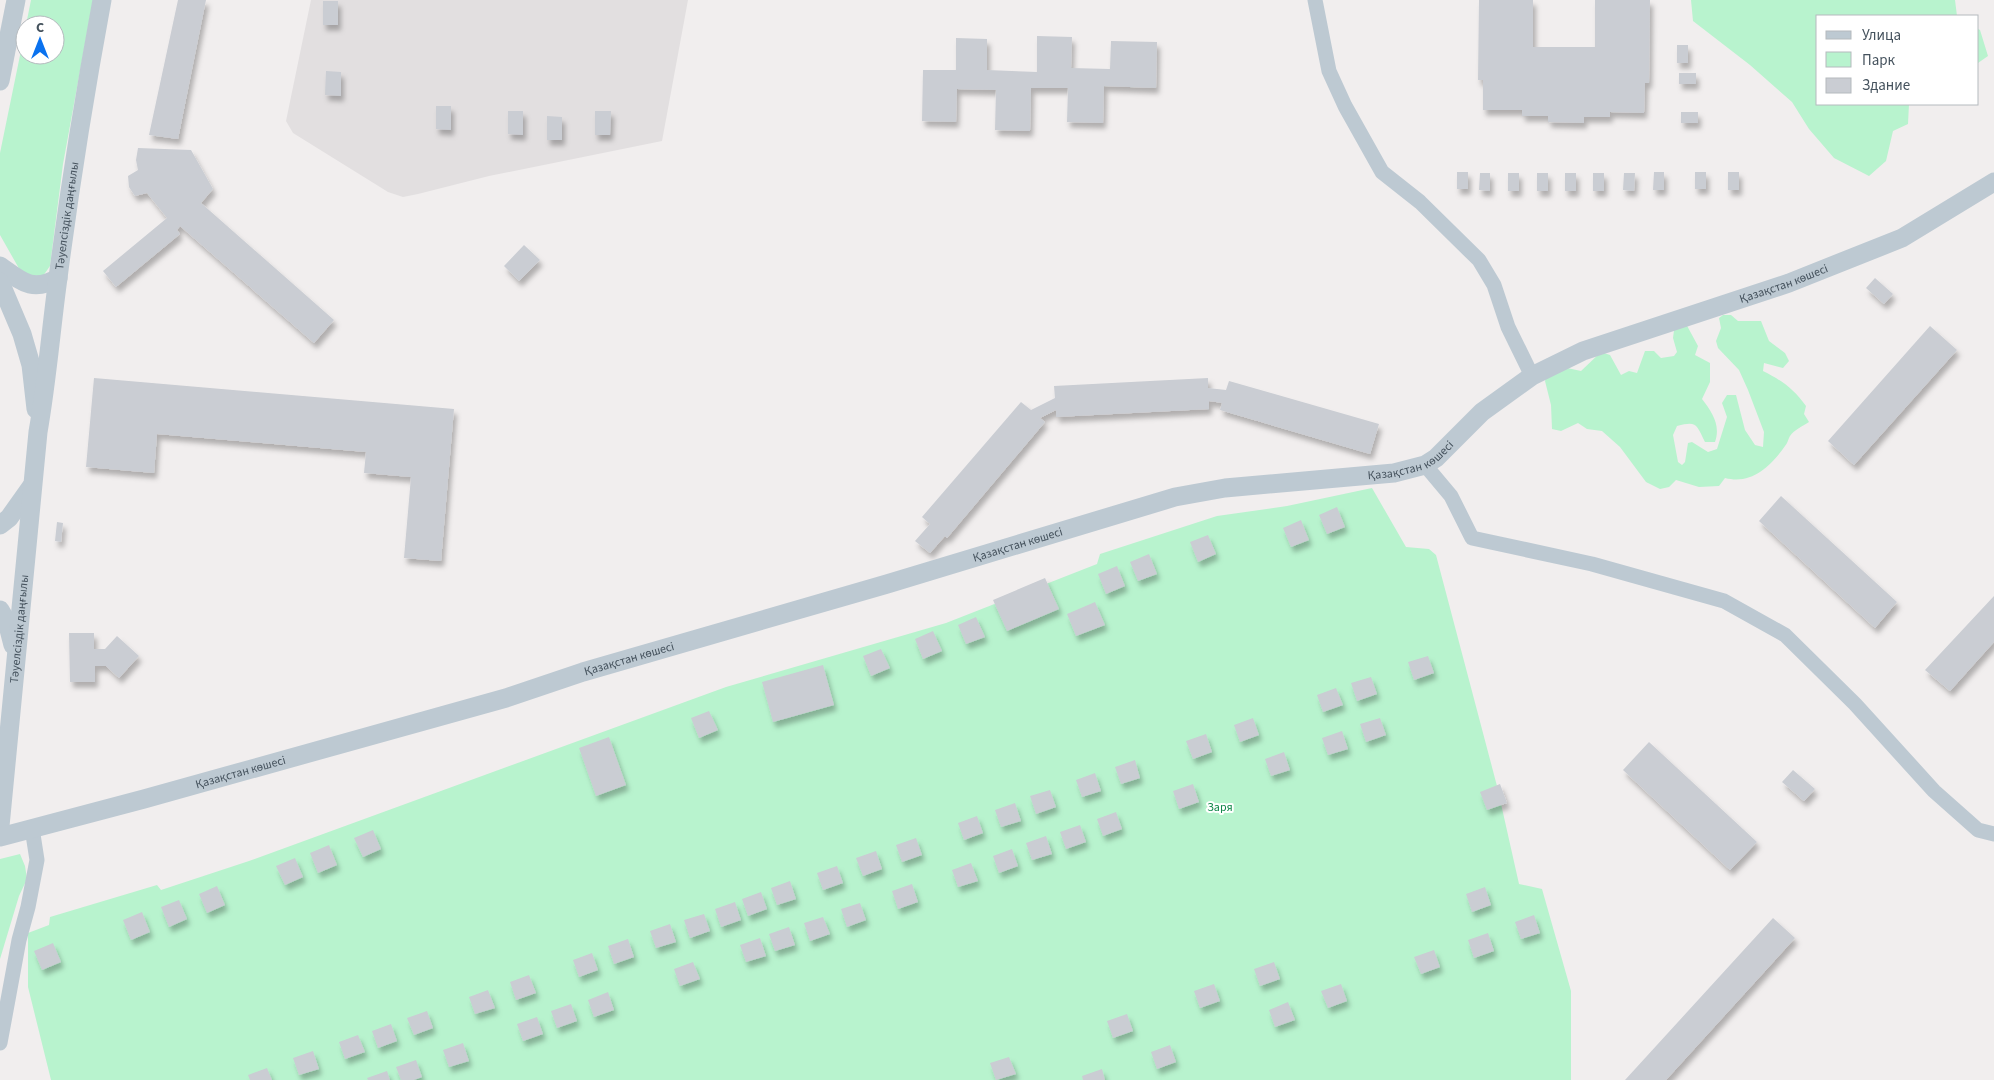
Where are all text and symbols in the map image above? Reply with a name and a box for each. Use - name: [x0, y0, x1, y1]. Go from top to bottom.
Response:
- north arrow: [15, 15, 65, 65]
- legend: [1816, 15, 1979, 105]
- text: С: [36, 18, 44, 38]
- text: Улица: [1862, 25, 1901, 46]
- text: Парк: [1862, 50, 1896, 71]
- text: Здание: [1862, 75, 1910, 96]
- street label: Тәуелсіздік даңғылы: [51, 160, 83, 271]
- street label: Қазақстан көшесі: [1737, 260, 1831, 307]
- street label: Қазақстан көшесі: [1367, 437, 1457, 484]
- street label: Қазақстан көшесі: [971, 523, 1065, 566]
- street label: Тәуелсіздік даңғылы: [5, 574, 33, 684]
- street label: Қазақстан көшесі: [582, 638, 676, 680]
- street label: Қазақстан көшесі: [193, 751, 288, 793]
- park label: Заря: [1207, 799, 1233, 816]

